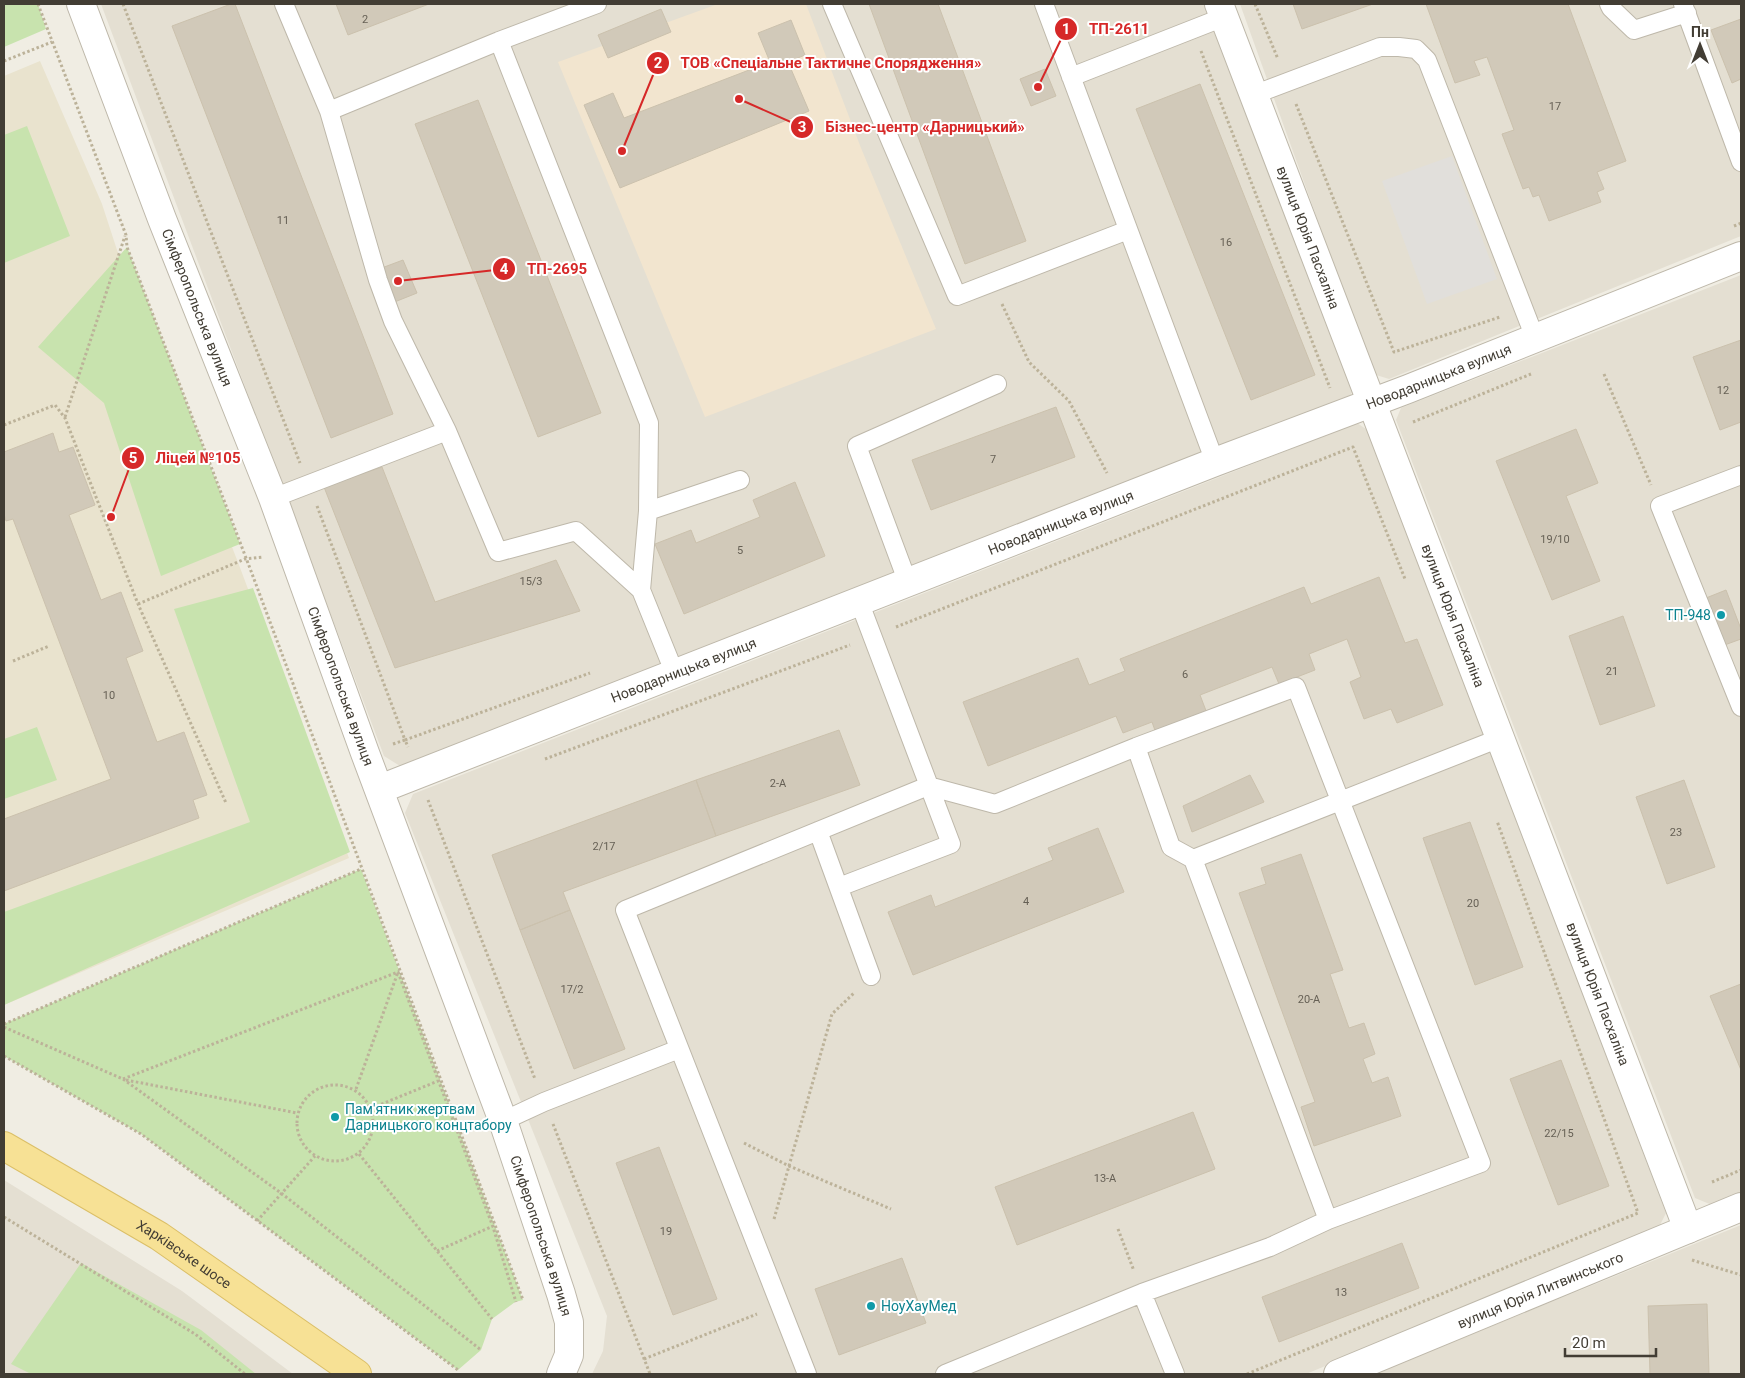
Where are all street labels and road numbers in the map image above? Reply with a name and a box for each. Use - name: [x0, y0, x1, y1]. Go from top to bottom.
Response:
- street label: вулиця Юрія Пасхаліна: [1274, 164, 1343, 311]
- street label: Сімферопольська вулиця: [159, 226, 236, 389]
- street label: Новодарницька вулиця: [1364, 341, 1513, 412]
- street label: Новодарницька вулиця: [986, 487, 1136, 558]
- street label: вулиця Юрія Пасхаліна: [1419, 542, 1488, 689]
- street label: Сімферопольська вулиця: [305, 604, 377, 768]
- street label: Новодарницька вулиця: [609, 634, 759, 706]
- street label: вулиця Юрія Пасхаліна: [1563, 920, 1633, 1068]
- street label: Сімферопольська вулиця: [507, 1153, 575, 1318]
- street label: Харківське шосе: [134, 1217, 234, 1292]
- street label: вулиця Юрія Литвинського: [1455, 1249, 1626, 1332]

